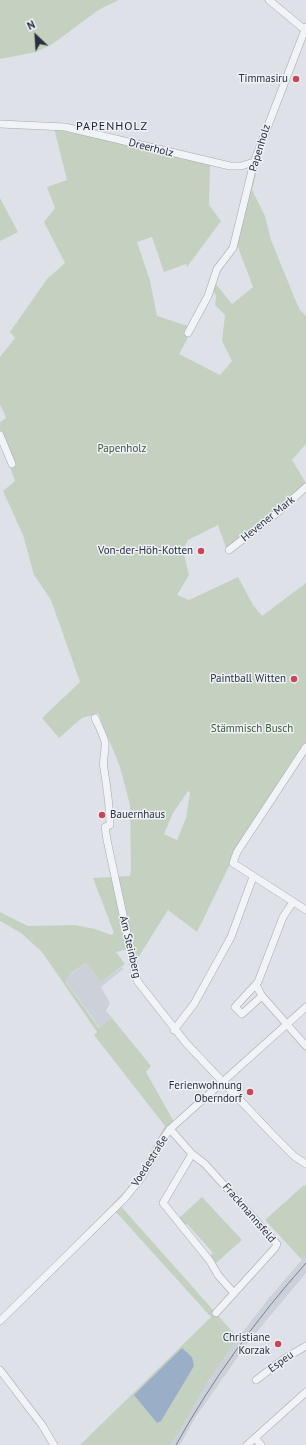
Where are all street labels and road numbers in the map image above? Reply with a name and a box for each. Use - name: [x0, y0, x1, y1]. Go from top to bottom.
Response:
- street label: Papenholz: [247, 123, 273, 173]
- street label: Dreerholz: [127, 136, 175, 160]
- street label: Hevener Mark: [239, 493, 297, 545]
- street label: Am Steinberg: [116, 915, 144, 979]
- street label: Voedestraße: [129, 1133, 171, 1189]
- street label: Frackmannsfeld: [220, 1181, 278, 1245]
- street label: Espeu: [266, 1348, 296, 1376]

